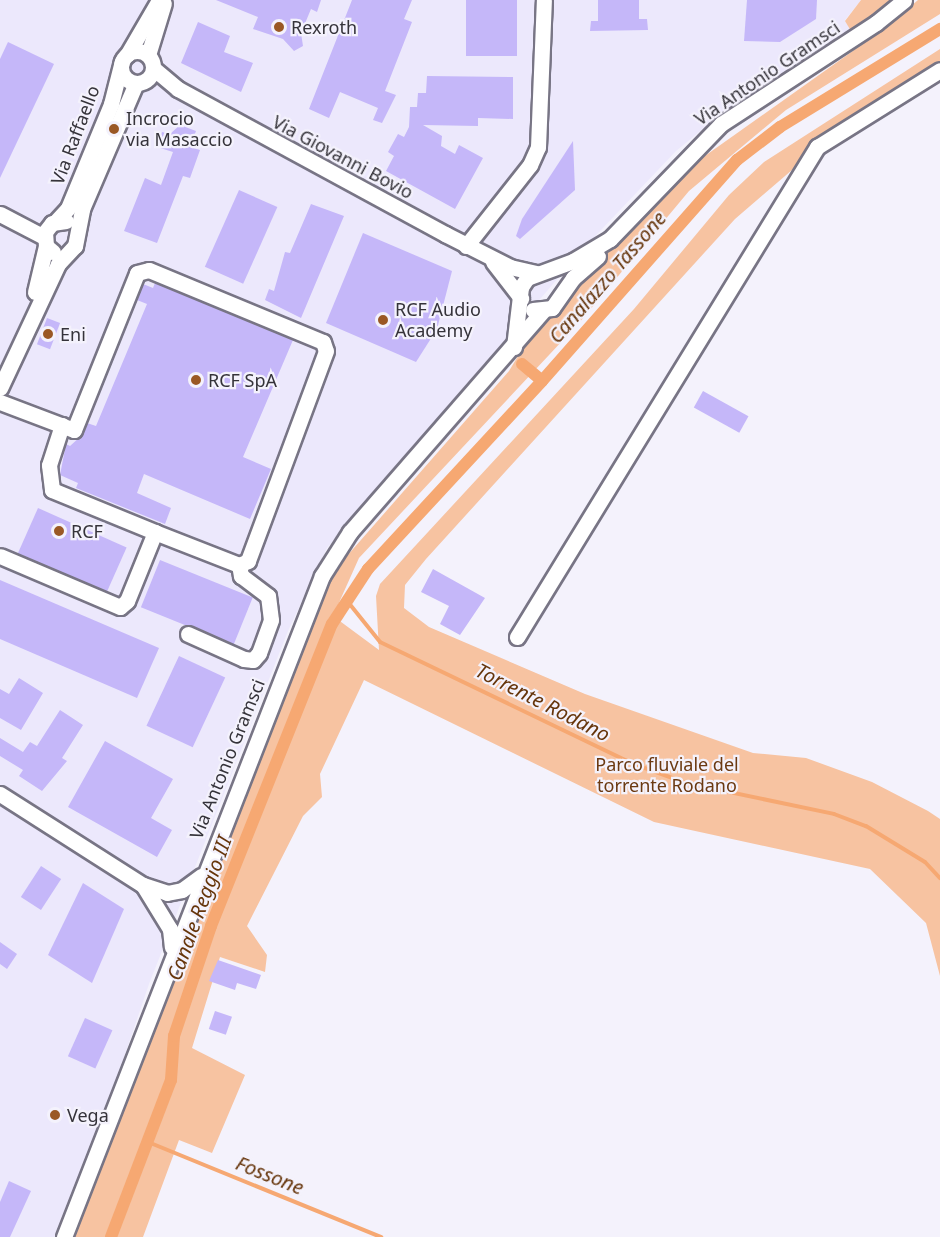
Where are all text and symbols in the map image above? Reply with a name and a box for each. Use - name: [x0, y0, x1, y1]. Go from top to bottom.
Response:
- place label: Rexroth: [291, 16, 357, 38]
- street label: Via Antonio Gramsci: [690, 16, 844, 130]
- marker: Rexroth: [272, 20, 286, 34]
- street label: Via Raffaello: [46, 82, 104, 188]
- place label: Incrocio via Masaccio: [126, 108, 233, 150]
- street label: Via Giovanni Bovio: [269, 111, 417, 203]
- marker: Incrocio via Masaccio: [107, 122, 121, 136]
- water label: Canalazzo Tassone: [543, 206, 671, 348]
- place label: RCF Audio Academy: [395, 299, 481, 342]
- marker: RCF Audio Academy: [376, 313, 390, 327]
- place label: Eni: [60, 323, 86, 345]
- marker: Eni: [41, 327, 55, 341]
- place label: RCF SpA: [208, 369, 277, 391]
- marker: RCF SpA: [189, 373, 203, 387]
- place label: RCF: [71, 520, 103, 542]
- marker: RCF: [52, 524, 66, 538]
- water label: Torrente Rodano: [472, 658, 614, 746]
- street label: Via Antonio Gramsci: [185, 676, 269, 842]
- park label: Parco fluviale del torrente Rodano: [595, 754, 739, 796]
- water label: Canale Reggio III: [162, 832, 236, 984]
- place label: Vega: [67, 1104, 109, 1126]
- marker: Vega: [48, 1108, 62, 1122]
- water label: Fossone: [233, 1151, 307, 1199]

